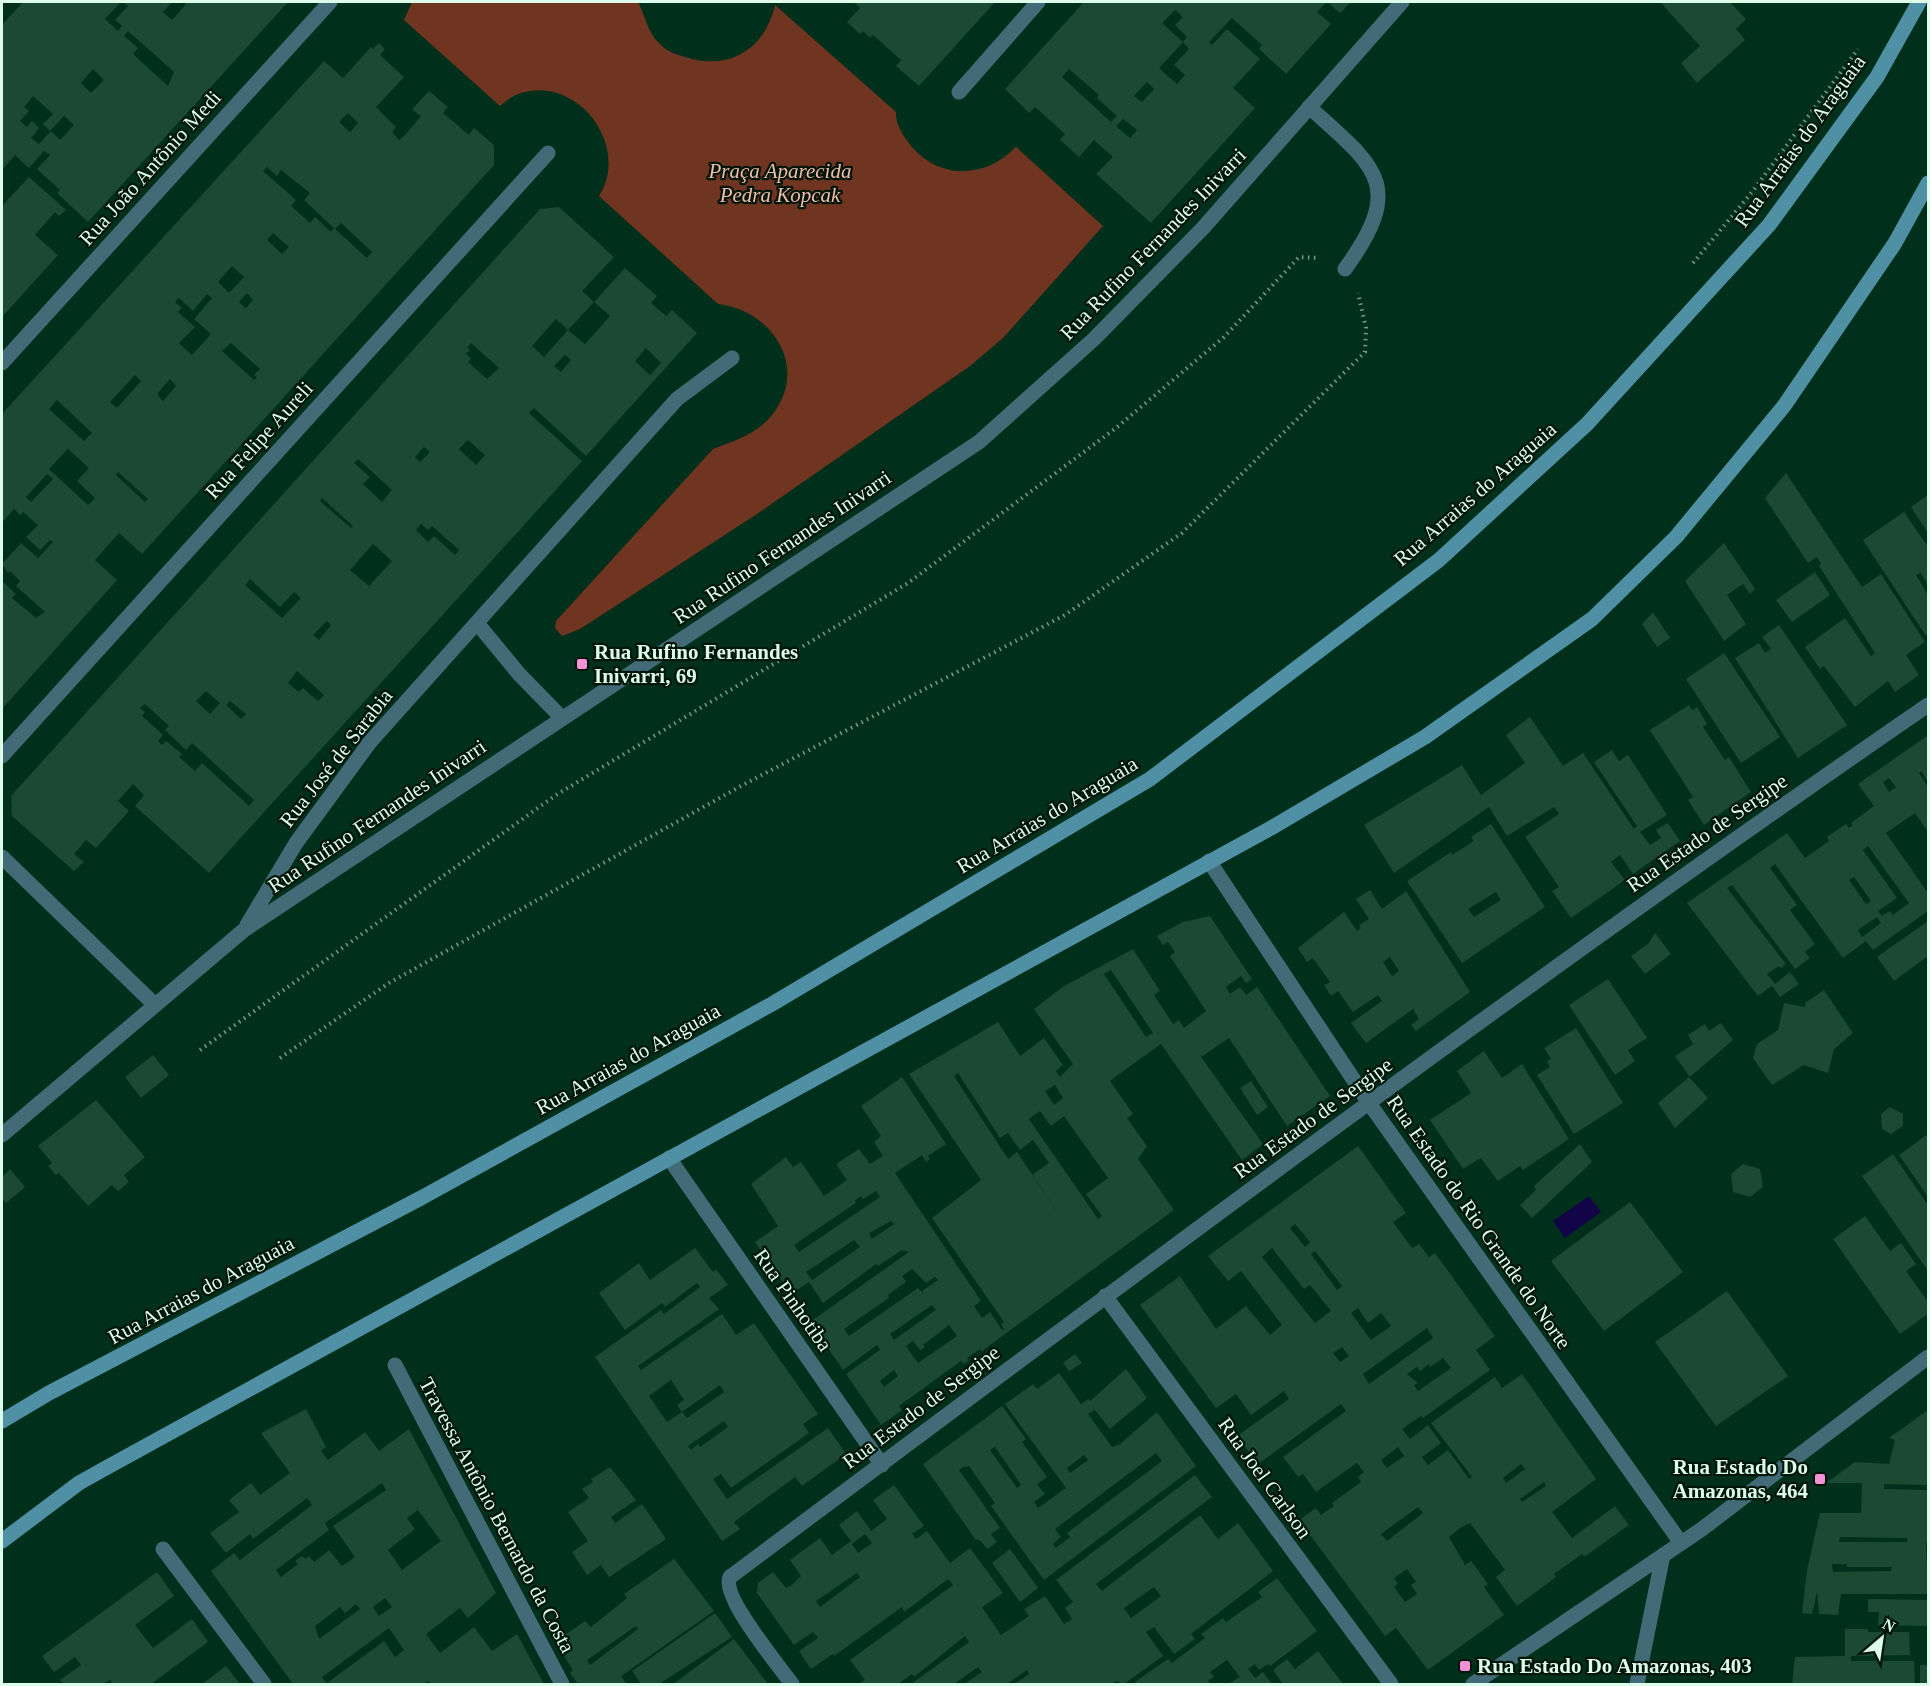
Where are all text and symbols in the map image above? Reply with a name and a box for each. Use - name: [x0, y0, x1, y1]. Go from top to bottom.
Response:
- street label: Rua Arraias do Araguaia: [1729, 50, 1871, 232]
- street label: Rua João Antônio Medi: [74, 86, 226, 250]
- street label: Rua Rufino Fernandes Inivarri: [1055, 143, 1251, 345]
- park label: Praça Aparecida Pedra Kopcak: [708, 159, 851, 207]
- street label: Rua Felipe Aureli: [200, 376, 318, 504]
- street label: Rua Arraias do Araguaia: [1389, 417, 1561, 571]
- street label: Rua Rufino Fernandes Inivarri: [669, 465, 895, 629]
- place label: Rua Rufino Fernandes Inivarri, 69: [594, 640, 798, 688]
- marker: Rua Rufino Fernandes Inivarri, 69: [575, 657, 589, 671]
- street label: Rua José de Sarabia: [275, 684, 398, 832]
- street label: Rua Rufino Fernandes Inivarri: [264, 734, 490, 898]
- street label: Rua Arraias do Araguaia: [952, 751, 1142, 879]
- street label: Rua Estado de Sergipe: [1622, 769, 1792, 897]
- street label: Rua Arraias do Araguaia: [532, 998, 725, 1120]
- street label: Rua Estado de Sergipe: [1229, 1052, 1397, 1184]
- street label: Rua Estado do Rio Grande do Norte: [1382, 1090, 1576, 1354]
- street label: Rua Arraias do Araguaia: [104, 1230, 299, 1349]
- street label: Rua Pinhotiba: [749, 1244, 838, 1356]
- street label: Rua Estado de Sergipe: [838, 1340, 1004, 1474]
- street label: Travessa Antônio Bernardo da Costa: [414, 1373, 580, 1657]
- street label: Rua Joel Carlson: [1213, 1413, 1317, 1543]
- place label: Rua Estado Do Amazonas, 464: [1673, 1455, 1808, 1503]
- marker: Rua Estado Do Amazonas, 464: [1813, 1472, 1827, 1486]
- north arrow: [1852, 1608, 1912, 1668]
- text: N: [1880, 1615, 1899, 1636]
- place label: Rua Estado Do Amazonas, 403: [1477, 1654, 1752, 1678]
- marker: Rua Estado Do Amazonas, 403: [1458, 1659, 1472, 1673]

